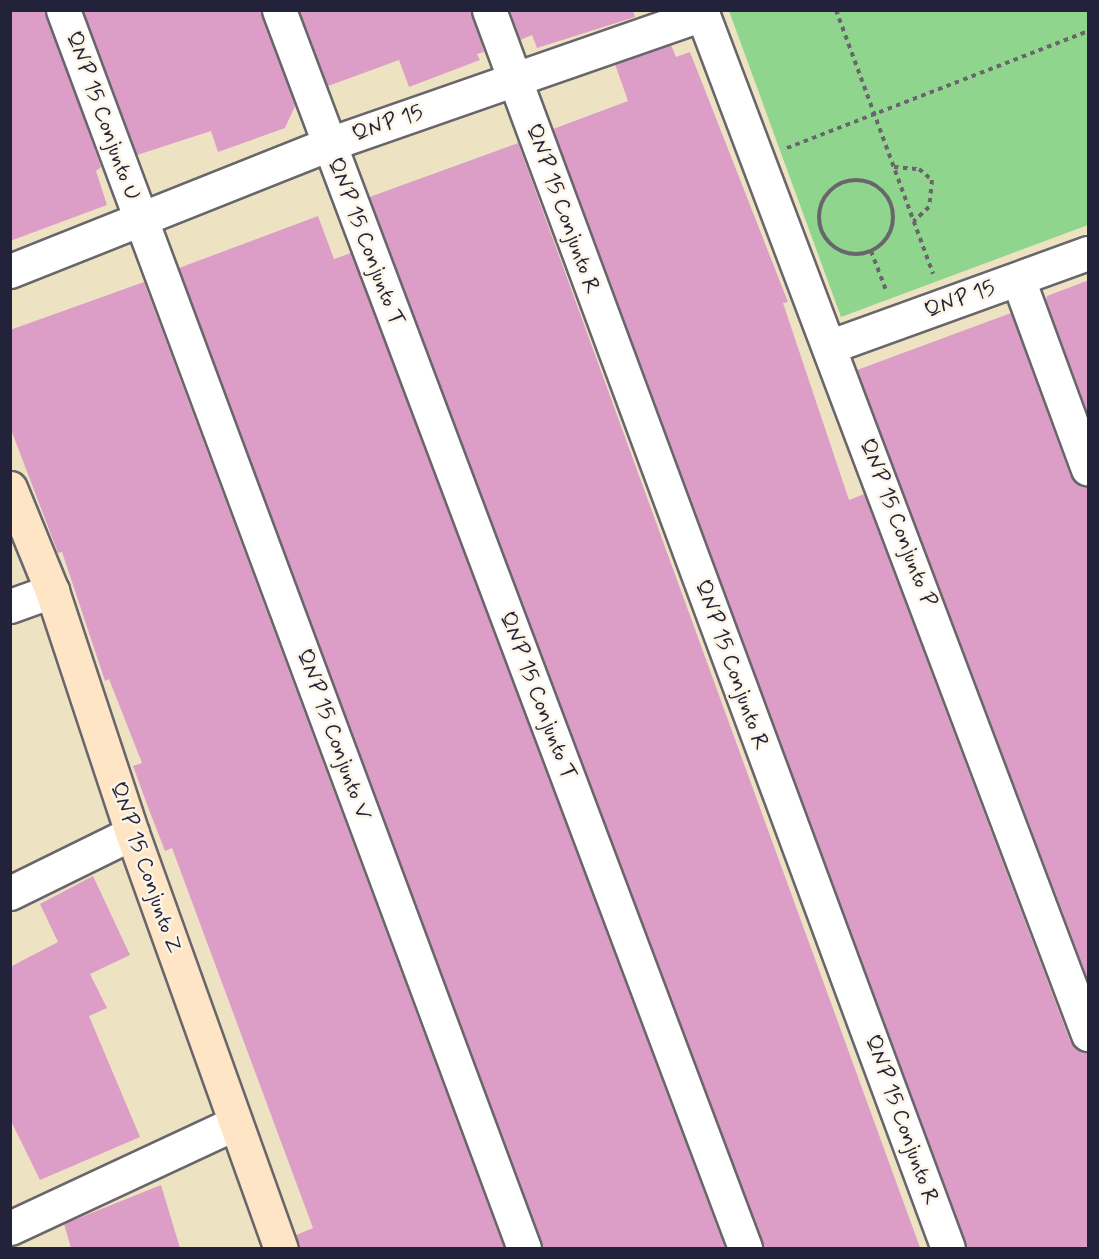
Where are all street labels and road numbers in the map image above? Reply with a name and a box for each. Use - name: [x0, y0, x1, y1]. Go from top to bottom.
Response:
- street label: QNP 15 Conjunto U: [59, 28, 145, 204]
- street label: QNP 15: [349, 100, 427, 148]
- street label: QNP 15 Conjunto R: [519, 122, 605, 296]
- street label: QNP 15 Conjunto T: [321, 155, 409, 329]
- street label: QNP 15: [921, 275, 999, 325]
- street label: QNP 15 Conjunto P: [853, 436, 941, 610]
- street label: QNP 15 Conjunto R: [688, 578, 774, 752]
- street label: QNP 15 Conjunto T: [493, 609, 581, 783]
- street label: QNP 15 Conjunto V: [290, 647, 376, 823]
- street label: QNP 15 Conjunto Z: [103, 779, 187, 957]
- street label: QNP 15 Conjunto R: [858, 1033, 944, 1207]

